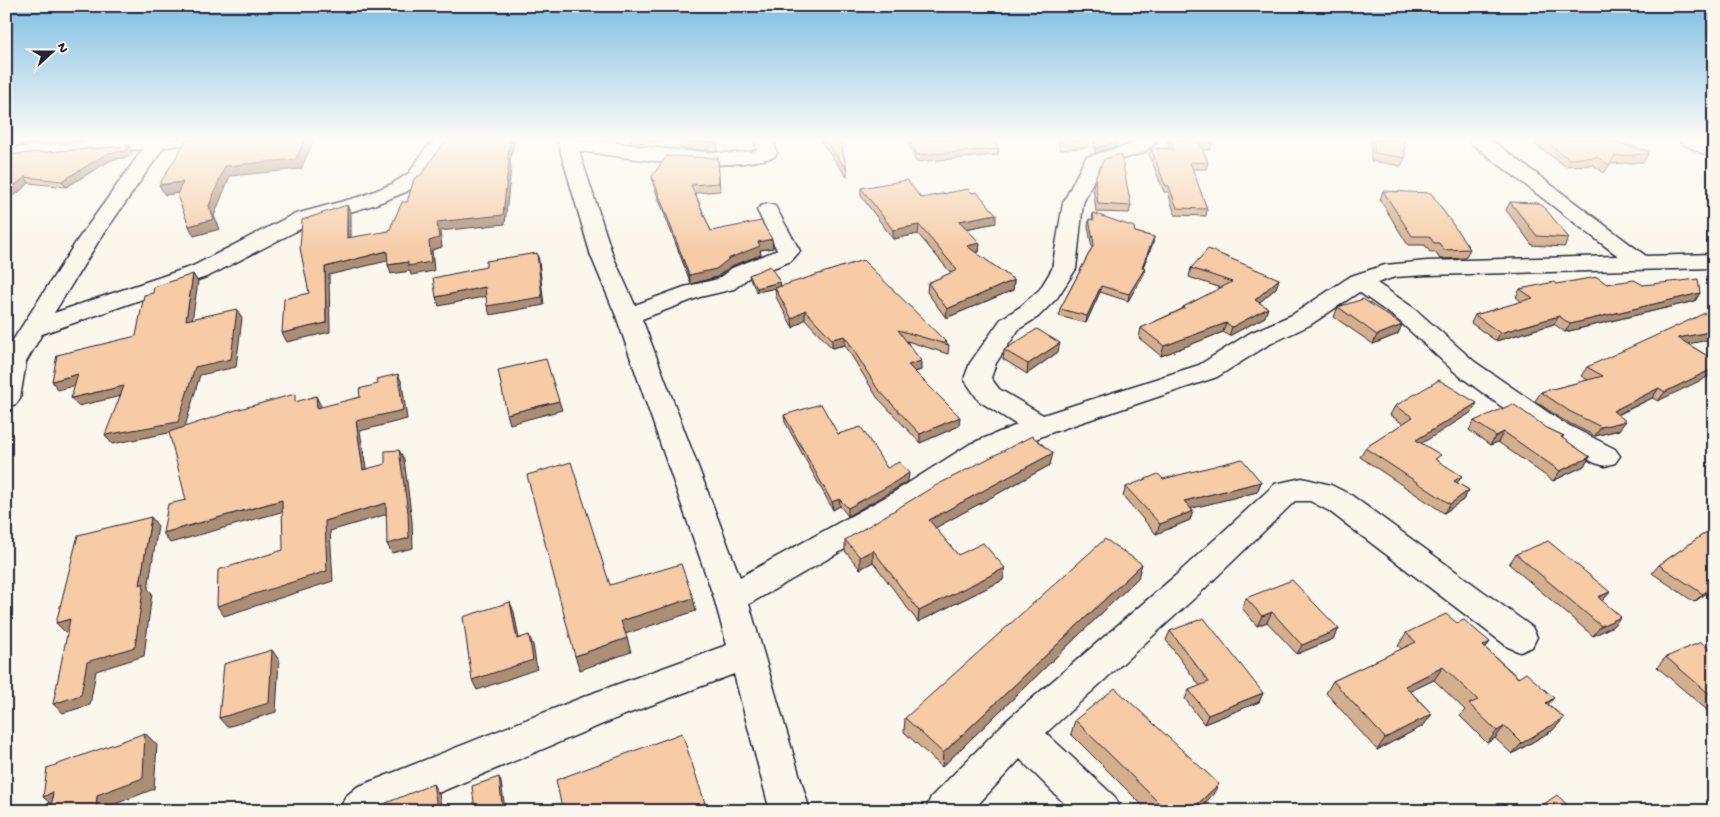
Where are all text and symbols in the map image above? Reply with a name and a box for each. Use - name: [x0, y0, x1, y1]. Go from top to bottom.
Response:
- north arrow: [28, 28, 78, 78]
- text: N: [52, 41, 71, 56]

